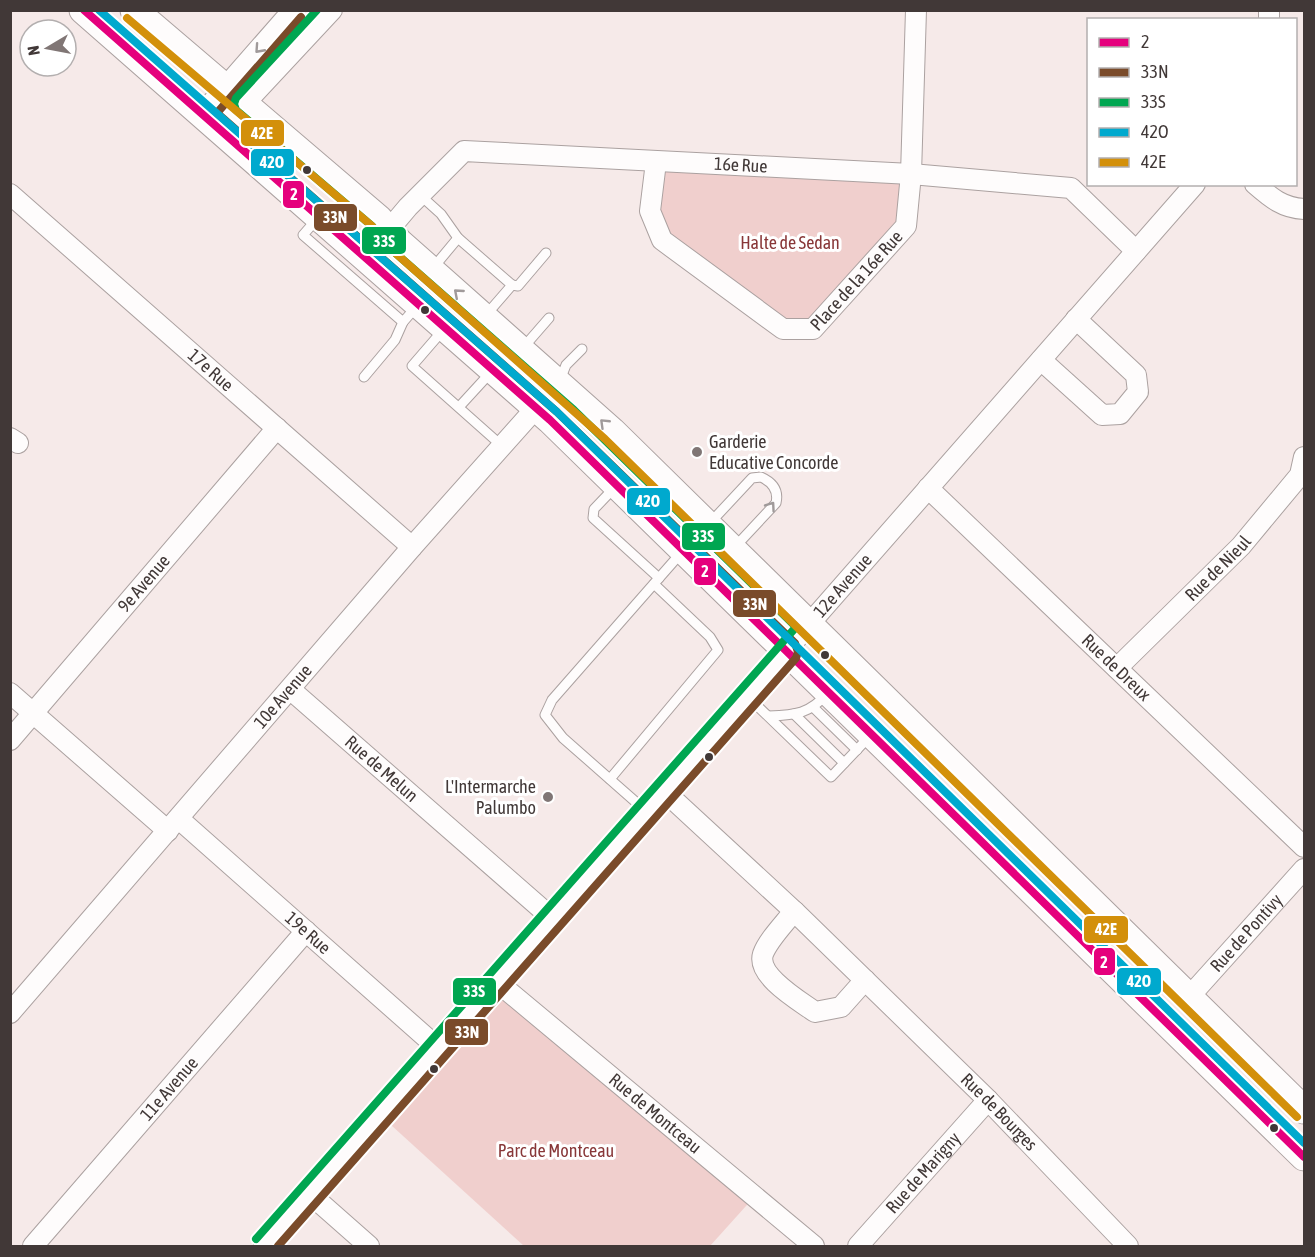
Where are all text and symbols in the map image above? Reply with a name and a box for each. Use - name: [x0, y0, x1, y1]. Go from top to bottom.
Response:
- north arrow: [18, 18, 78, 78]
- legend: [1087, 18, 1297, 186]
- text: 2: [1141, 31, 1149, 52]
- one-way arrow: [255, 42, 266, 53]
- text: N: [24, 44, 43, 57]
- text: 33N: [1141, 61, 1169, 82]
- text: 33S: [1141, 91, 1166, 112]
- line badge: 42E: [240, 119, 285, 147]
- text: 42O: [1141, 121, 1168, 142]
- text: 42E: [250, 124, 273, 142]
- line badge: 42O: [250, 148, 295, 177]
- text: 42E: [1141, 151, 1166, 172]
- text: 42O: [259, 153, 284, 171]
- street label: 16e Rue: [714, 153, 768, 177]
- unlabelled marker: [301, 164, 313, 176]
- line badge: 2: [282, 180, 305, 209]
- text: 2: [290, 185, 298, 203]
- line badge: 33N: [313, 203, 358, 232]
- text: 33N: [323, 208, 347, 226]
- line badge: 33S: [361, 226, 407, 255]
- street label: Place de la 16e Rue: [806, 226, 907, 335]
- text: 33S: [373, 232, 395, 250]
- park label: Halte de Sedan: [740, 232, 840, 253]
- one-way arrow: [455, 289, 465, 300]
- unlabelled marker: [419, 304, 431, 316]
- street label: 17e Rue: [184, 344, 238, 395]
- one-way arrow: [600, 419, 610, 430]
- place label: Garderie Educative Concorde: [709, 431, 839, 473]
- marker: Garderie Educative Concorde: [690, 445, 704, 459]
- line badge: 42O: [626, 487, 671, 516]
- text: 42O: [635, 492, 660, 510]
- one-way arrow: [764, 502, 775, 513]
- line badge: 33S: [681, 522, 726, 551]
- text: 33S: [692, 527, 714, 545]
- street label: Rue de Nieul: [1181, 531, 1255, 605]
- street label: 12e Avenue: [809, 549, 876, 622]
- street label: 9e Avenue: [113, 550, 174, 616]
- line badge: 2: [693, 557, 717, 586]
- text: 2: [701, 562, 709, 580]
- line badge: 33N: [732, 589, 777, 618]
- text: 33N: [743, 595, 767, 613]
- street label: Rue de Dreux: [1078, 630, 1155, 705]
- unlabelled marker: [819, 649, 831, 661]
- street label: 10e Avenue: [249, 660, 316, 732]
- street label: Rue de Melun: [341, 731, 423, 806]
- unlabelled marker: [703, 751, 715, 763]
- place label: L'Intermarche Palumbo: [445, 776, 536, 818]
- marker: L'Intermarche Palumbo: [541, 790, 555, 804]
- street label: Rue de Pontivy: [1206, 889, 1287, 976]
- street label: 19e Rue: [281, 907, 335, 958]
- line badge: 42E: [1083, 915, 1129, 944]
- text: 42E: [1094, 920, 1117, 938]
- line badge: 2: [1093, 947, 1116, 976]
- text: 2: [1100, 953, 1108, 971]
- line badge: 42O: [1116, 967, 1162, 996]
- text: 42O: [1126, 972, 1151, 990]
- line badge: 33S: [452, 977, 497, 1006]
- text: 33S: [463, 982, 485, 1000]
- line badge: 33N: [444, 1018, 489, 1046]
- text: 33N: [455, 1023, 479, 1041]
- street label: 11e Avenue: [136, 1052, 202, 1125]
- unlabelled marker: [428, 1063, 440, 1075]
- street label: Rue de Montceau: [605, 1069, 706, 1158]
- street label: Rue de Bourges: [957, 1069, 1042, 1155]
- unlabelled marker: [1268, 1122, 1280, 1134]
- street label: Rue de Marigny: [881, 1128, 964, 1217]
- park label: Parc de Montceau: [498, 1140, 614, 1161]

